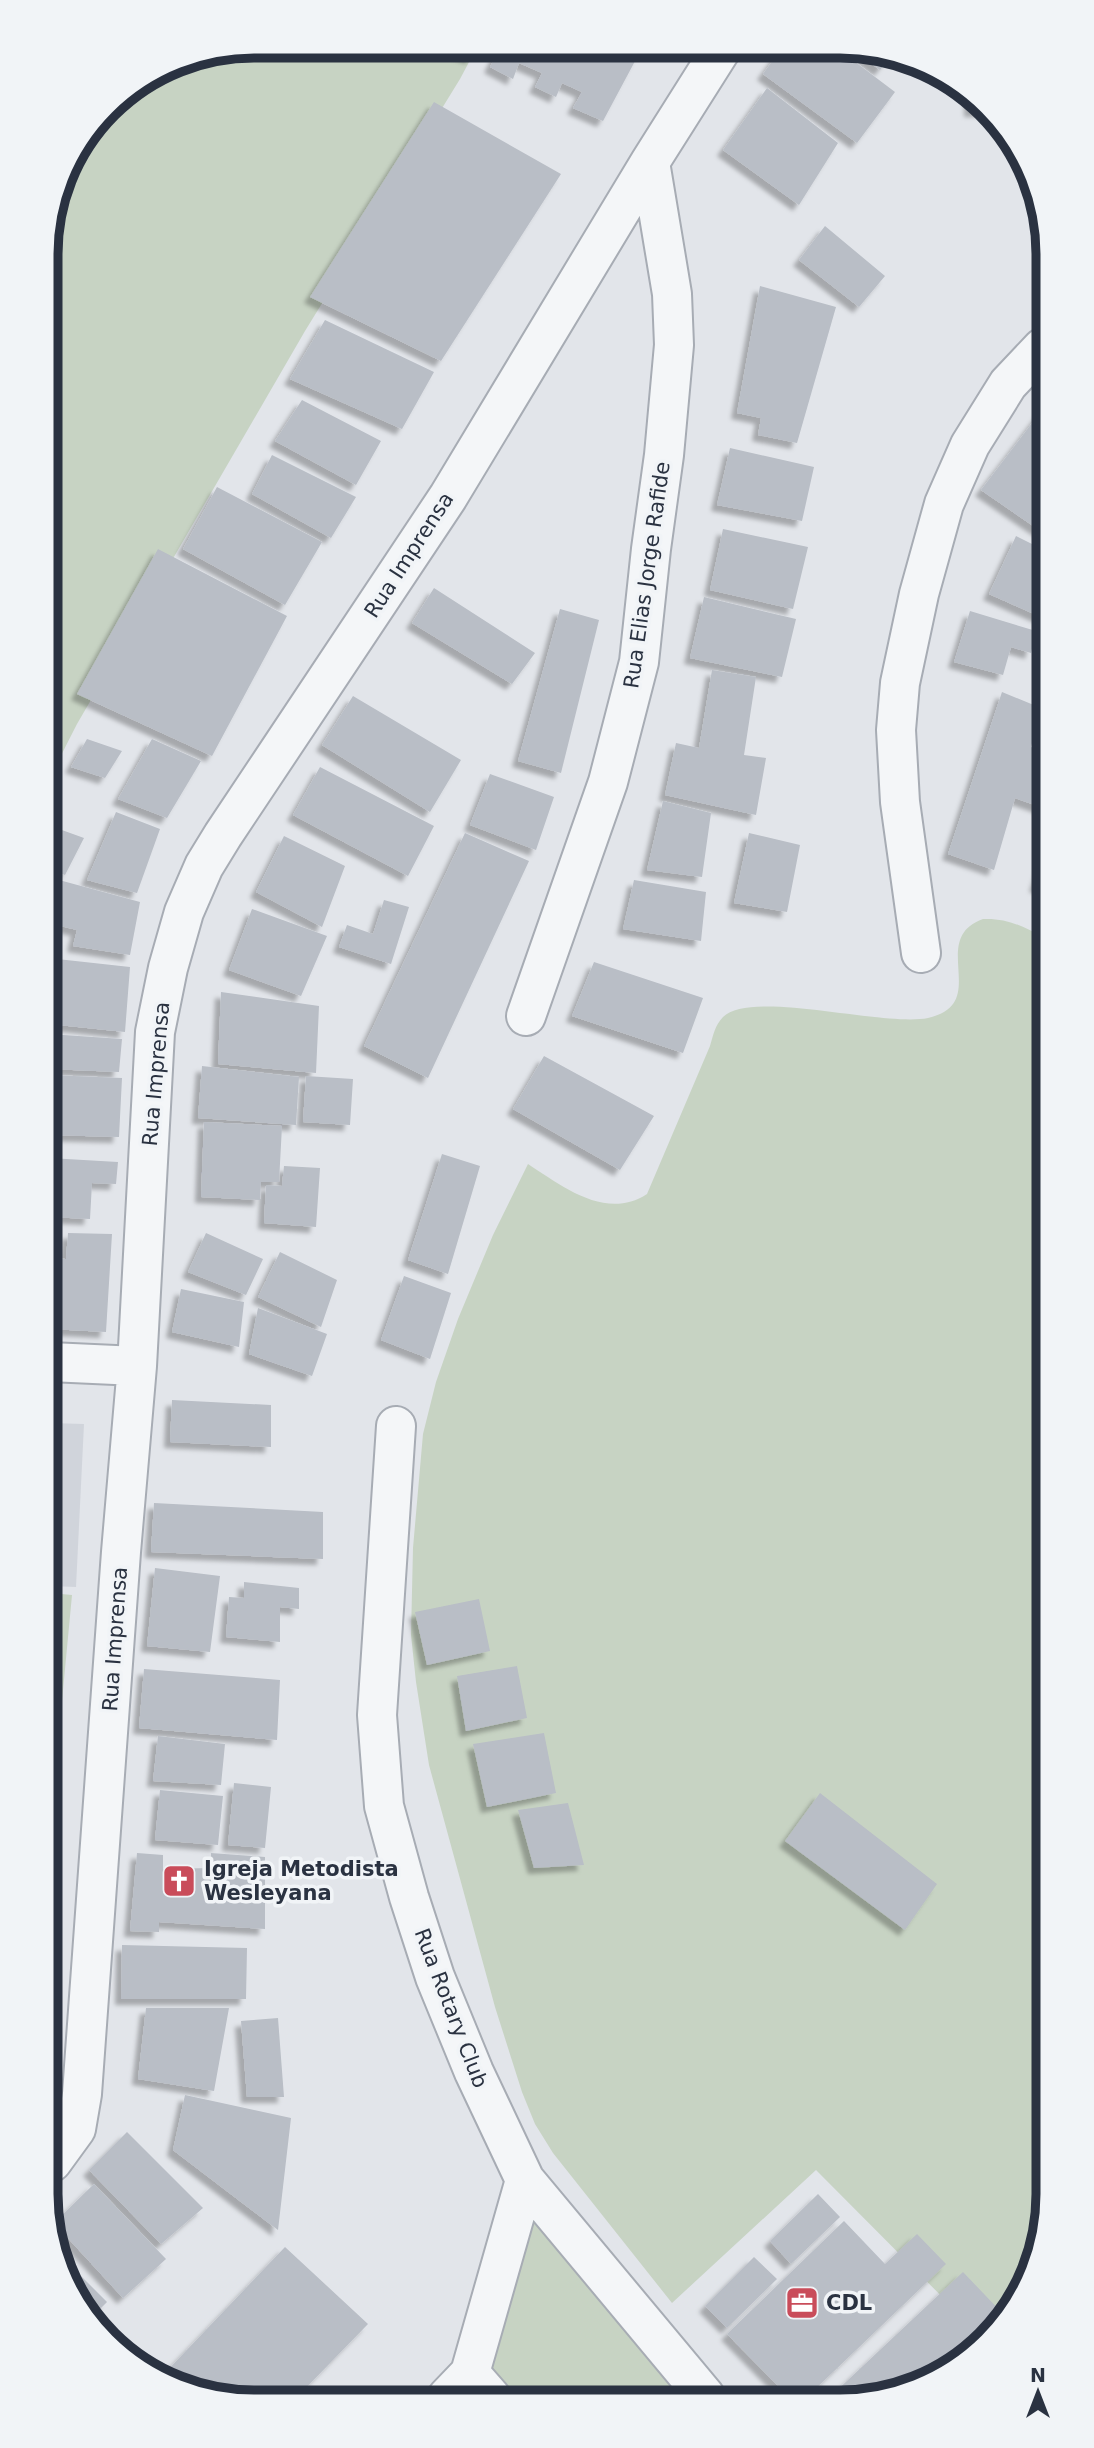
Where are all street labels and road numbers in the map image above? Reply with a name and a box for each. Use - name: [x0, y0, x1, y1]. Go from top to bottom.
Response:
- street label: Rua Elias Jorge Rafide: [619, 460, 675, 690]
- street label: Rua Imprensa: [360, 488, 458, 622]
- street label: Rua Imprensa: [138, 1001, 174, 1147]
- street label: Rua Imprensa: [98, 1566, 132, 1712]
- street label: Rua Rotary Club: [410, 1925, 492, 2091]

